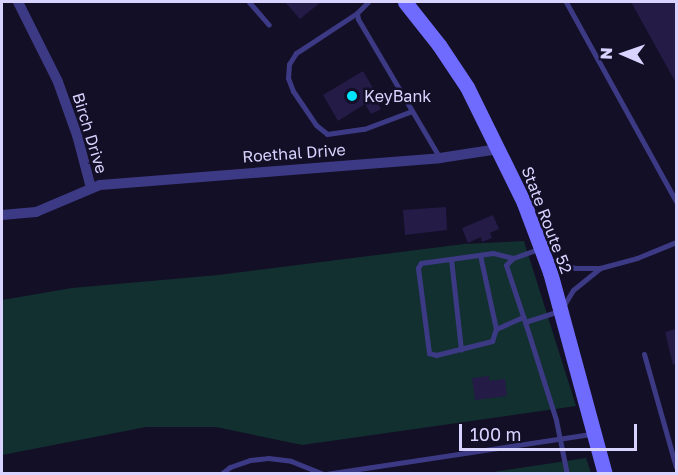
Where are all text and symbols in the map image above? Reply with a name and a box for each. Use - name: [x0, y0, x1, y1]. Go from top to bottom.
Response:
- north arrow: [594, 24, 654, 84]
- text: N: [596, 47, 616, 60]
- place label: KeyBank: [364, 86, 431, 106]
- marker: KeyBank: [345, 89, 359, 103]
- street label: Birch Drive: [69, 90, 111, 176]
- street label: Roethal Drive: [242, 140, 346, 166]
- street label: State Route 52: [518, 164, 576, 276]
- scale bar: [462, 412, 640, 450]
- text: 100 m: [470, 423, 521, 445]

